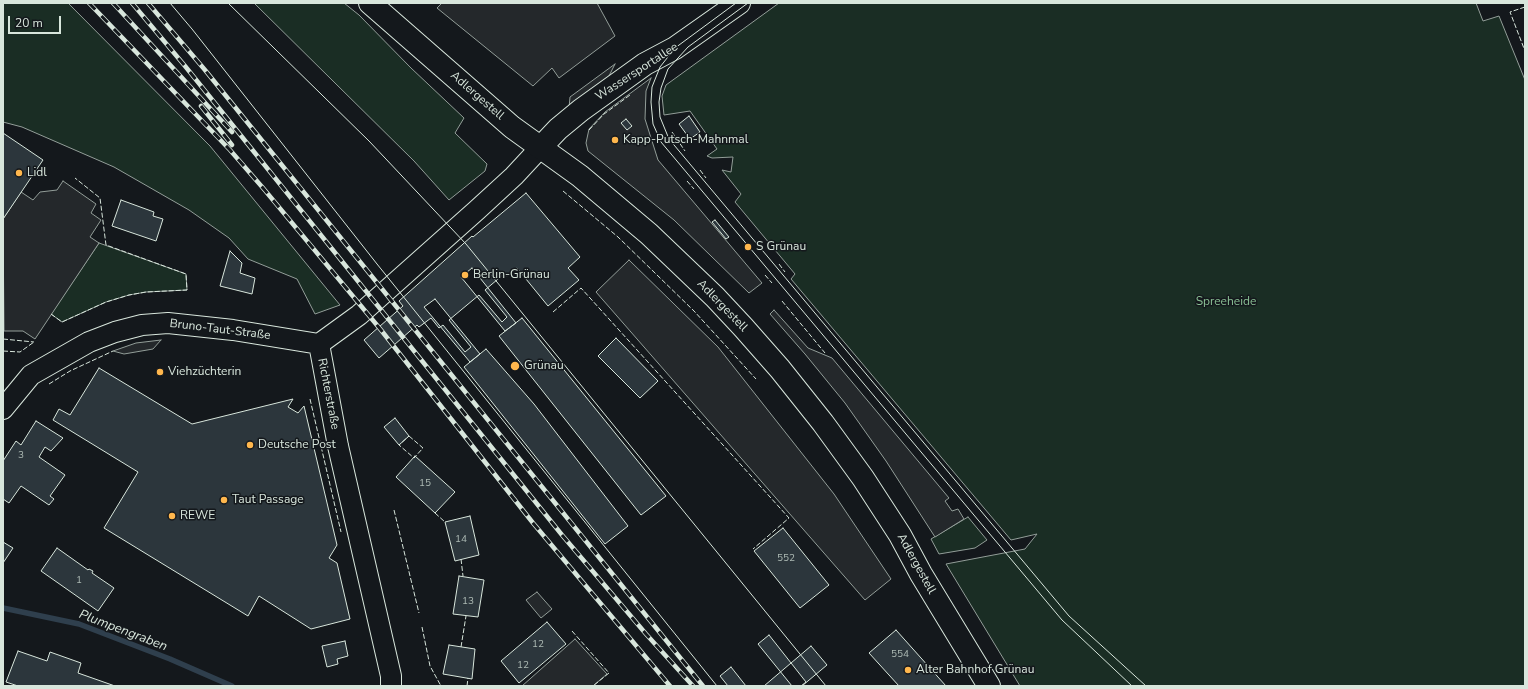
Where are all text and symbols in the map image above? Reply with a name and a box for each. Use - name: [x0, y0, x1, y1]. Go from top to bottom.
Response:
- scale bar: [10, 8, 63, 34]
- text: 20 m: [15, 15, 43, 31]
- street label: Wassersportallee: [593, 40, 681, 104]
- street label: Adlergestell: [447, 69, 507, 123]
- place label: Kapp-Putsch-Mahnmal: [623, 133, 748, 147]
- marker: Kapp-Putsch-Mahnmal: [610, 135, 620, 145]
- place label: Lidl: [27, 166, 47, 180]
- marker: Lidl: [14, 168, 24, 178]
- place label: S Grünau: [756, 240, 806, 254]
- marker: S Grünau: [743, 242, 753, 252]
- place label: Berlin-Grünau: [473, 268, 550, 282]
- marker: Berlin-Grünau: [460, 270, 470, 280]
- street label: Adlergestell: [694, 277, 750, 335]
- park label: Spreeheide: [1196, 295, 1256, 309]
- street label: Bruno-Taut-Straße: [169, 317, 271, 343]
- street label: Richterstraße: [314, 357, 342, 431]
- place label: Grünau: [524, 359, 564, 373]
- marker: Grünau: [509, 360, 521, 372]
- place label: Viehzüchterin: [168, 365, 241, 379]
- marker: Viehzüchterin: [155, 367, 165, 377]
- place label: Deutsche Post: [258, 438, 336, 452]
- marker: Deutsche Post: [245, 440, 255, 450]
- house number: 3: [18, 450, 24, 462]
- house number: 15: [419, 478, 431, 490]
- place label: Taut Passage: [232, 493, 304, 507]
- marker: Taut Passage: [219, 495, 229, 505]
- place label: REWE: [180, 509, 215, 523]
- marker: REWE: [167, 511, 177, 521]
- street label: Adlergestell: [894, 531, 938, 597]
- house number: 14: [455, 534, 467, 546]
- house number: 552: [777, 553, 795, 565]
- house number: 1: [76, 575, 82, 587]
- house number: 13: [462, 596, 474, 608]
- water label: Plumpengraben: [77, 607, 169, 655]
- house number: 12: [532, 639, 544, 651]
- house number: 554: [891, 649, 909, 661]
- house number: 12: [517, 660, 529, 672]
- place label: Alter Bahnhof Grünau: [916, 663, 1034, 677]
- marker: Alter Bahnhof Grünau: [903, 665, 913, 675]

